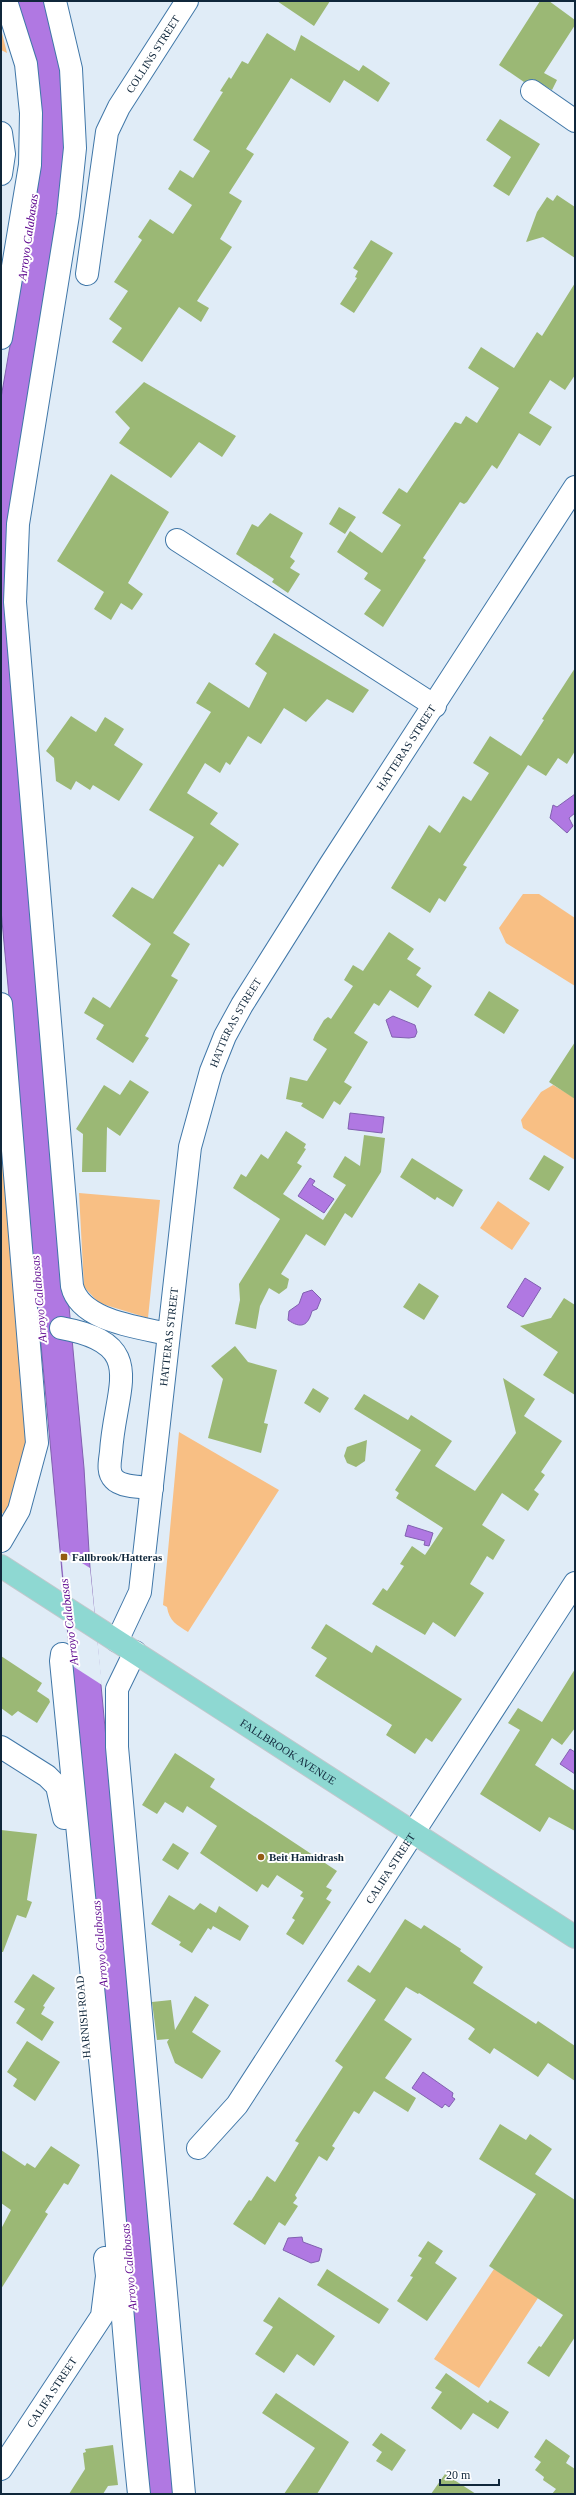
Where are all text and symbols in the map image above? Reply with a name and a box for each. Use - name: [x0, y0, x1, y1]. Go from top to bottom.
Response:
- street label: COLLINS STREET: [124, 13, 182, 95]
- water label: Arroyo Calabasas: [15, 193, 41, 282]
- street label: HATTERAS STREET: [374, 702, 438, 793]
- street label: HATTERAS STREET: [207, 975, 264, 1069]
- water label: Arroyo Calabasas: [28, 1255, 50, 1344]
- street label: HATTERAS STREET: [157, 1286, 180, 1387]
- place label: Fallbrook/Hatteras: [72, 1551, 163, 1563]
- marker: Fallbrook/Hatteras: [59, 1552, 69, 1562]
- water label: Arroyo Calabasas: [57, 1578, 81, 1667]
- street label: FALLBROOK AVENUE: [238, 1716, 338, 1787]
- street label: CALIFA STREET: [363, 1831, 418, 1906]
- place label: Beit Hamidrash: [269, 1851, 344, 1863]
- marker: Beit Hamidrash: [256, 1852, 266, 1862]
- water label: Arroyo Calabasas: [89, 1900, 111, 1989]
- street label: HARNISH ROAD: [73, 1975, 93, 2059]
- water label: Arroyo Calabasas: [118, 2223, 140, 2312]
- street label: CALIFA STREET: [24, 2355, 79, 2430]
- scale bar: [440, 2461, 499, 2487]
- text: 20 m: [446, 2468, 471, 2482]

